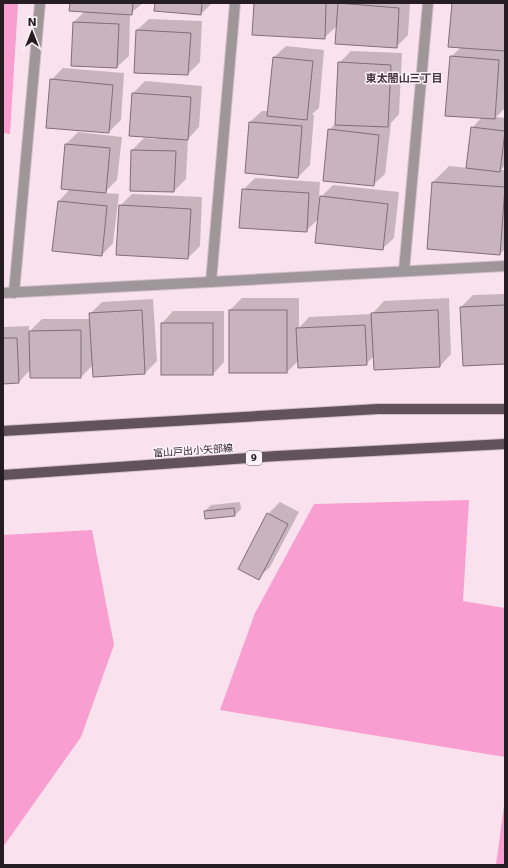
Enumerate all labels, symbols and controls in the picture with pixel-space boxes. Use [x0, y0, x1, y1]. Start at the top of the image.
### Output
north arrow [12, 12, 52, 52]
text: N [27, 16, 37, 29]
district label: 東太閤山三丁目 [366, 72, 443, 85]
street label: 富山戸出小矢部線 [153, 442, 233, 459]
road number: 9 [246, 451, 262, 465]

